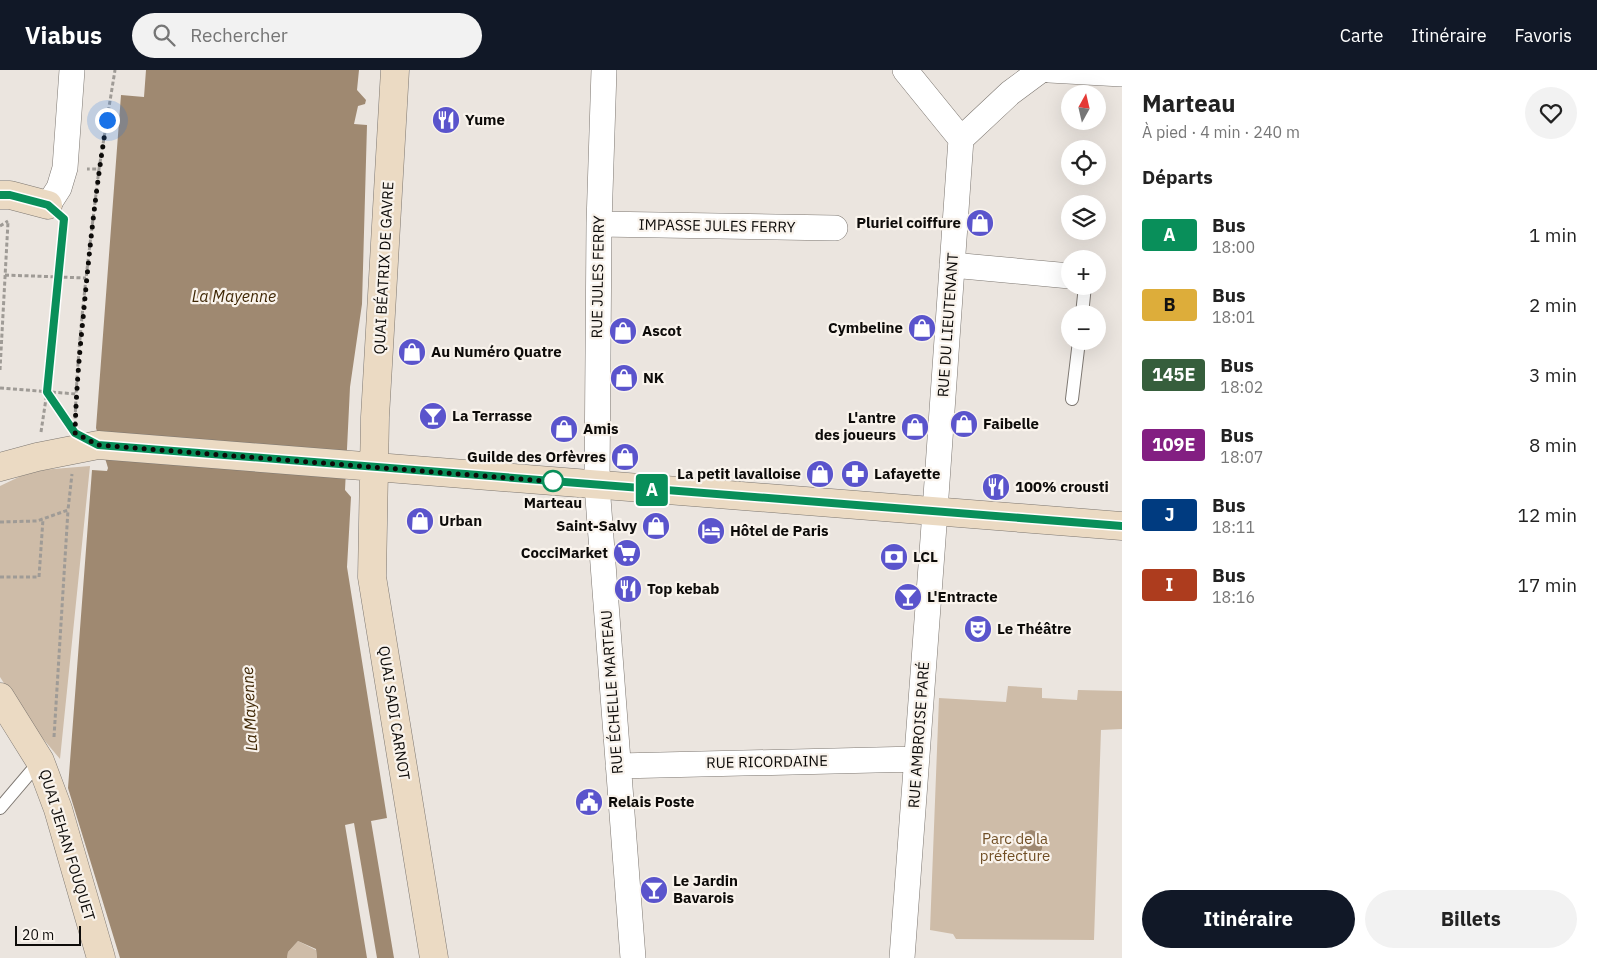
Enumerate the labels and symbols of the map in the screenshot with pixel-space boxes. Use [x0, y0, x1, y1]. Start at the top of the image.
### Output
north arrow [1061, 85, 1106, 130]
restaurant icon: Yume [431, 105, 461, 135]
your location [95, 108, 120, 133]
place label: Yume [465, 110, 505, 129]
street label: QUAI BÉATRIX DE GAVRE [369, 181, 398, 355]
shop icon: Pluriel coiffure [965, 208, 995, 238]
place label: Pluriel coiffure [856, 213, 961, 232]
street label: RUE JULES FERRY [587, 215, 608, 339]
street label: IMPASSE JULES FERRY [638, 215, 796, 236]
street label: RUE DU LIEUTENANT [933, 252, 962, 398]
water label: La Mayenne [192, 286, 276, 306]
shop icon: Cymbeline [907, 313, 937, 343]
shop icon: Ascot [608, 316, 638, 346]
place label: Cymbeline [828, 318, 903, 337]
place label: Ascot [642, 321, 682, 340]
shop icon: Au Numéro Quatre [397, 337, 427, 367]
place label: Au Numéro Quatre [431, 342, 562, 361]
shop icon: NK [609, 363, 639, 393]
place label: NK [643, 368, 665, 387]
bar icon: La Terrasse [418, 401, 448, 431]
place label: La Terrasse [452, 406, 532, 425]
place label: L'antre des joueurs [815, 408, 896, 444]
shop icon: Faibelle [949, 409, 979, 439]
shop icon: L'antre des joueurs [900, 412, 930, 442]
shop icon: Amis [549, 414, 579, 444]
place label: Faibelle [983, 414, 1039, 433]
place label: Amis [583, 419, 619, 438]
shop icon: Guilde des Orfèvres [610, 442, 640, 472]
place label: Guilde des Orfèvres [467, 447, 606, 466]
shop icon: La petit lavalloise [805, 459, 835, 489]
pharmacy icon: Lafayette [840, 459, 870, 489]
place label: La petit lavalloise [677, 464, 801, 483]
place label: Lafayette [874, 464, 940, 483]
marker: Marteau [542, 470, 564, 492]
restaurant icon: 100% crousti [981, 472, 1011, 502]
line badge: A [636, 474, 668, 506]
place label: 100% crousti [1015, 477, 1109, 496]
place label: Marteau [524, 493, 582, 512]
shop icon: Urban [405, 506, 435, 536]
place label: Urban [439, 511, 482, 530]
shop icon: Saint-Salvy [641, 511, 671, 541]
place label: Saint-Salvy [556, 516, 637, 535]
hotel icon: Hôtel de Paris [696, 516, 726, 546]
place label: Hôtel de Paris [730, 521, 829, 540]
supermarket icon: CocciMarket [612, 538, 642, 568]
bank icon: LCL [879, 542, 909, 572]
place label: CocciMarket [521, 543, 608, 562]
place label: LCL [913, 547, 938, 566]
restaurant icon: Top kebab [613, 574, 643, 604]
place label: Top kebab [647, 579, 719, 598]
bar icon: L'Entracte [893, 582, 923, 612]
place label: L'Entracte [927, 587, 998, 606]
street label: RUE ÉCHELLE MARTEAU [596, 609, 627, 775]
theatre icon: Le Théâtre [963, 614, 993, 644]
place label: Le Théâtre [997, 619, 1072, 638]
street label: QUAI SADI CARNOT [374, 644, 415, 782]
street label: RUE AMBROISE PARÉ [904, 661, 933, 809]
water label: La Mayenne [237, 666, 261, 752]
street label: RUE RICORDAINE [706, 751, 828, 772]
street label: QUAI JEHAN FOUQUET [35, 767, 100, 923]
public building icon: Relais Poste [574, 787, 604, 817]
place label: Relais Poste [608, 792, 694, 811]
park label: Parc de la préfecture [980, 829, 1050, 865]
place label: Le Jardin Bavarois [673, 871, 738, 907]
bar icon: Le Jardin Bavarois [639, 875, 669, 905]
scale bar [15, 923, 81, 946]

